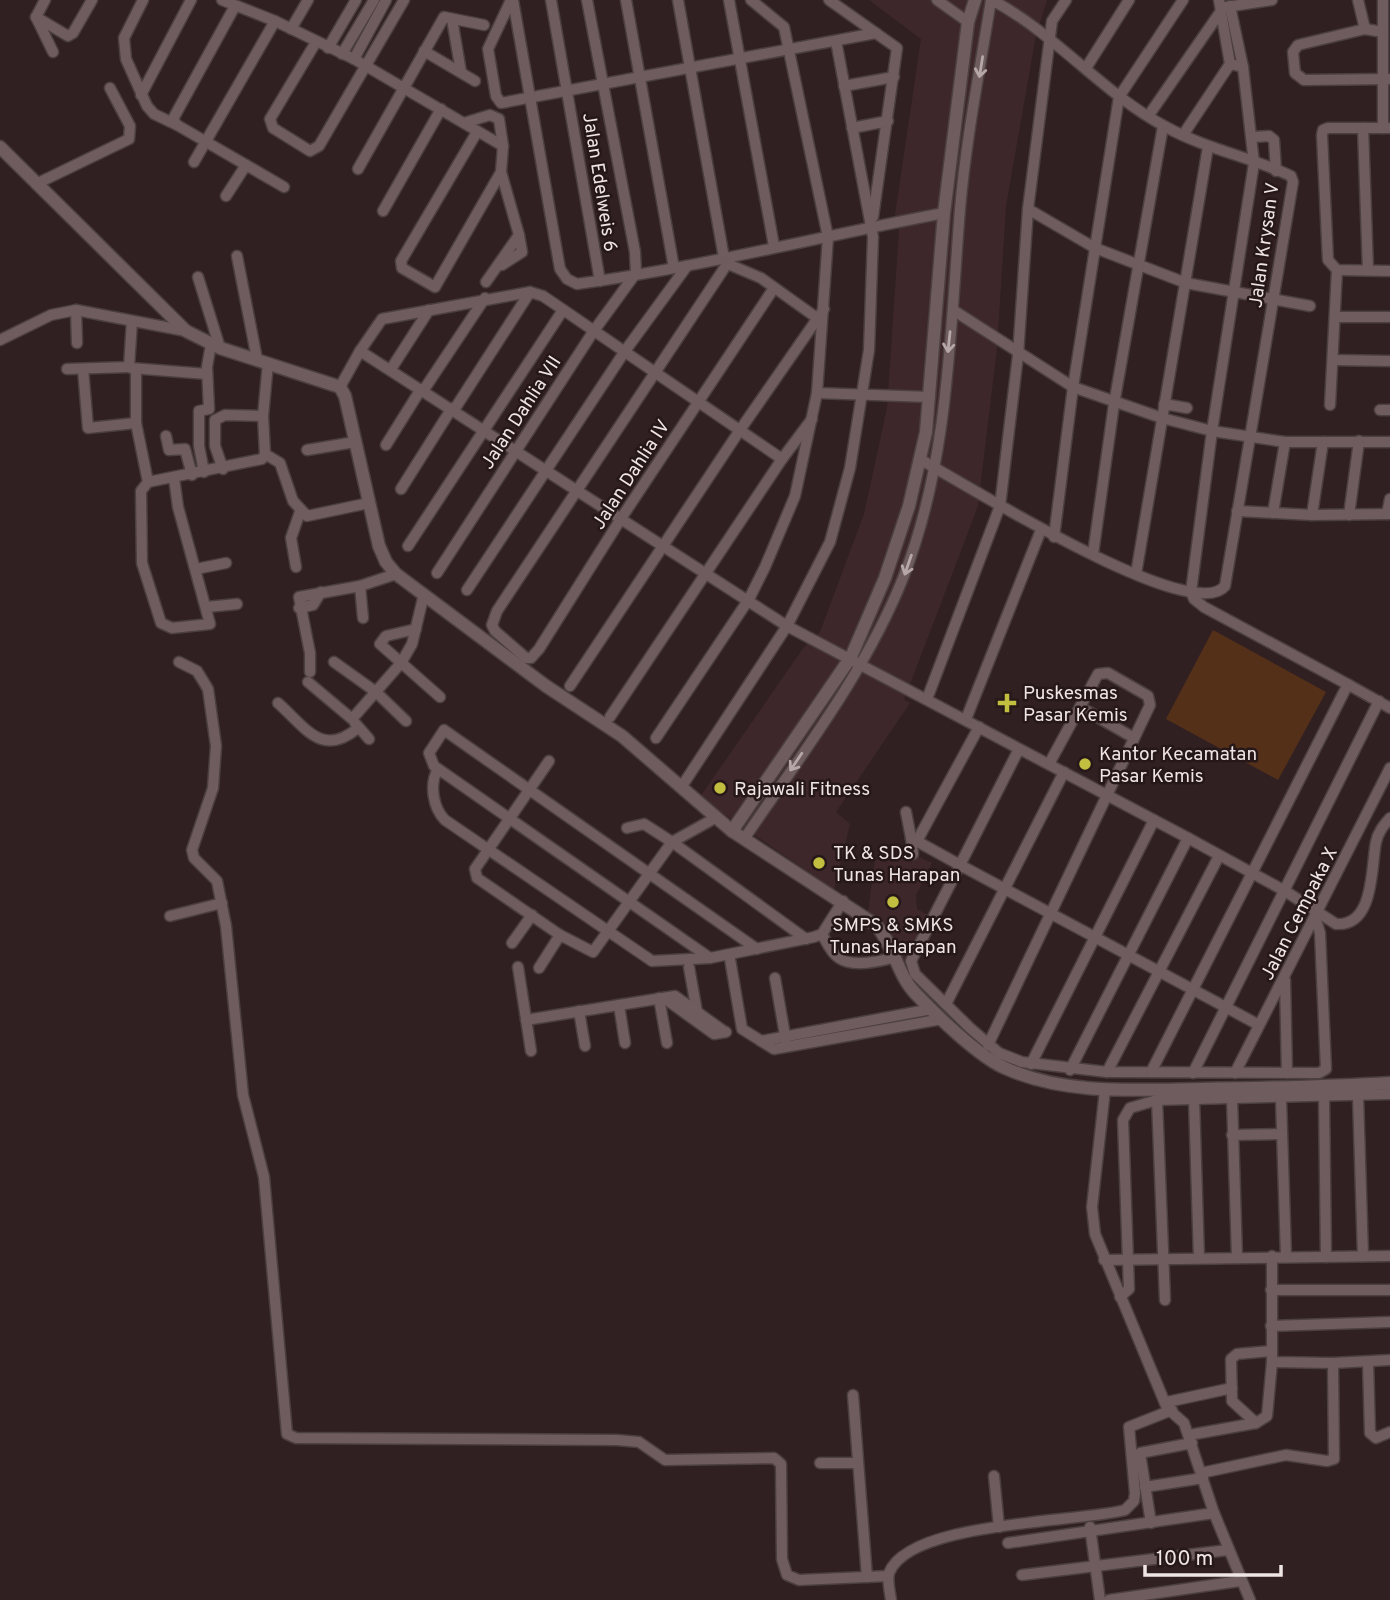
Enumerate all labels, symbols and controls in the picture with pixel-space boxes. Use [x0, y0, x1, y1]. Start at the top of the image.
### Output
one-way arrow [974, 56, 987, 78]
street label: Jalan Edelweis 6 [576, 111, 622, 254]
street label: Jalan Krysan V [1244, 181, 1286, 309]
one-way arrow [943, 330, 956, 353]
street label: Jalan Dahlia VII [476, 352, 567, 474]
street label: Jalan Dahlia IV [587, 416, 676, 534]
one-way arrow [901, 553, 913, 575]
place label: Puskesmas Pasar Kemis [1023, 682, 1128, 728]
marker: Puskesmas Pasar Kemis [997, 693, 1017, 713]
place label: Kantor Kecamatan Pasar Kemis [1099, 743, 1257, 789]
one-way arrow [789, 752, 803, 771]
marker: Kantor Kecamatan Pasar Kemis [1077, 756, 1093, 772]
place label: Rajawali Fitness [734, 778, 870, 802]
marker: Rajawali Fitness [712, 780, 728, 796]
place label: TK & SDS Tunas Harapan [833, 842, 960, 888]
street label: Jalan Cempaka X [1256, 843, 1344, 985]
marker: TK & SDS Tunas Harapan [811, 855, 827, 871]
marker: SMPS & SMKS Tunas Harapan [885, 894, 901, 910]
place label: SMPS & SMKS Tunas Harapan [829, 914, 957, 960]
scale bar [1145, 1534, 1282, 1578]
text: 100 m [1156, 1546, 1213, 1573]

